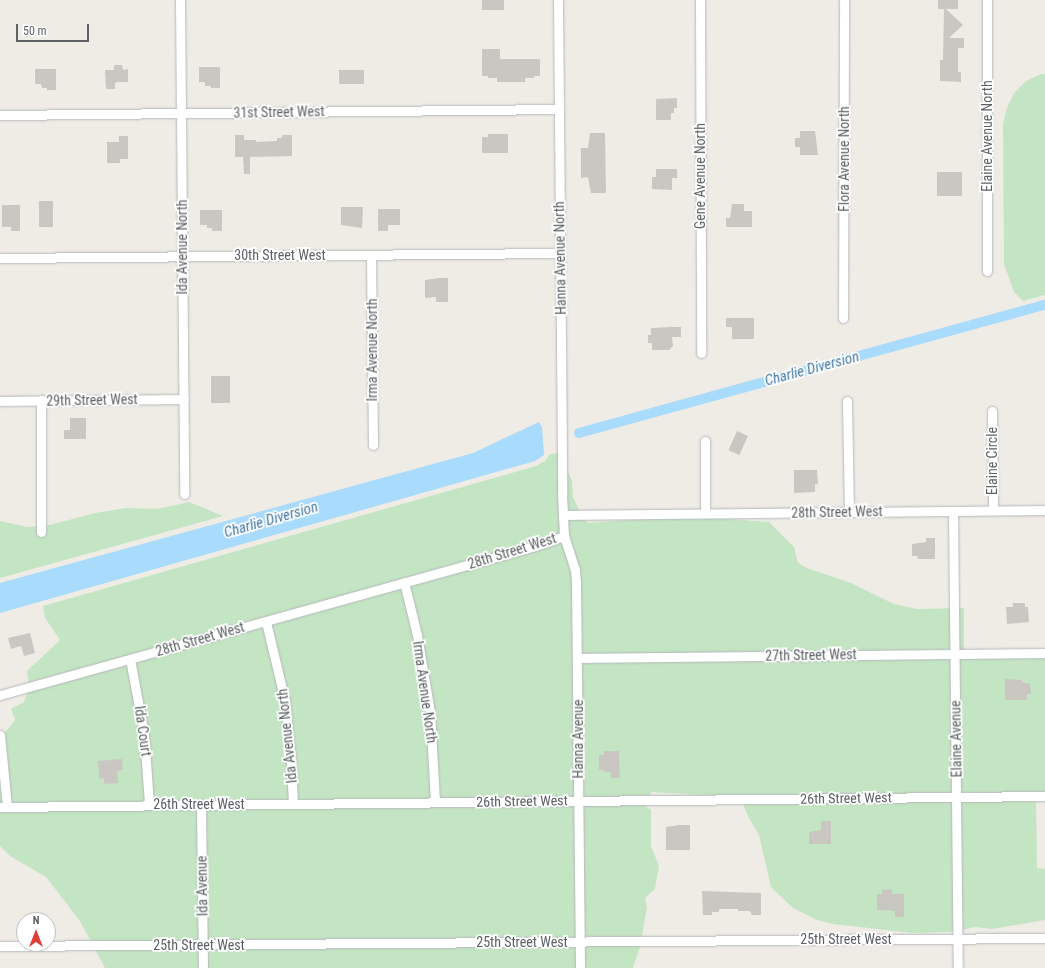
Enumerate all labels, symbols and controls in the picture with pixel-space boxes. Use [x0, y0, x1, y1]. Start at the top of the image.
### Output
scale bar [18, 16, 91, 42]
text: 50 m [23, 24, 47, 38]
street label: Elaine Avenue North [979, 80, 995, 192]
street label: 31st Street West [233, 103, 325, 121]
street label: Flora Avenue North [836, 106, 852, 212]
street label: Gene Avenue North [692, 123, 708, 229]
street label: Ida Avenue North [174, 199, 190, 295]
street label: Hanna Avenue North [551, 201, 569, 315]
street label: 30th Street West [234, 247, 326, 263]
street label: Irma Avenue North [364, 299, 380, 401]
water label: Charlie Diversion [763, 348, 861, 390]
street label: 29th Street West [46, 391, 138, 409]
street label: Elaine Circle [984, 427, 1000, 495]
water label: Charlie Diversion [222, 498, 320, 542]
street label: 28th Street West [791, 503, 883, 521]
street label: 28th Street West [466, 530, 558, 572]
street label: 28th Street West [154, 618, 246, 660]
street label: Irma Avenue North [410, 640, 440, 744]
street label: 27th Street West [765, 646, 857, 664]
street label: Ida Avenue North [274, 688, 300, 784]
street label: Hanna Avenue [570, 699, 586, 779]
street label: Elaine Avenue [947, 700, 965, 778]
street label: Ida Court [131, 705, 155, 757]
street label: 26th Street West [800, 789, 892, 807]
street label: 26th Street West [476, 792, 568, 810]
street label: 26th Street West [153, 796, 245, 812]
street label: Ida Avenue [193, 856, 211, 916]
north arrow [16, 912, 56, 952]
text: N [33, 914, 39, 927]
street label: 25th Street West [800, 931, 892, 947]
street label: 25th Street West [476, 934, 568, 950]
street label: 25th Street West [153, 937, 245, 953]

